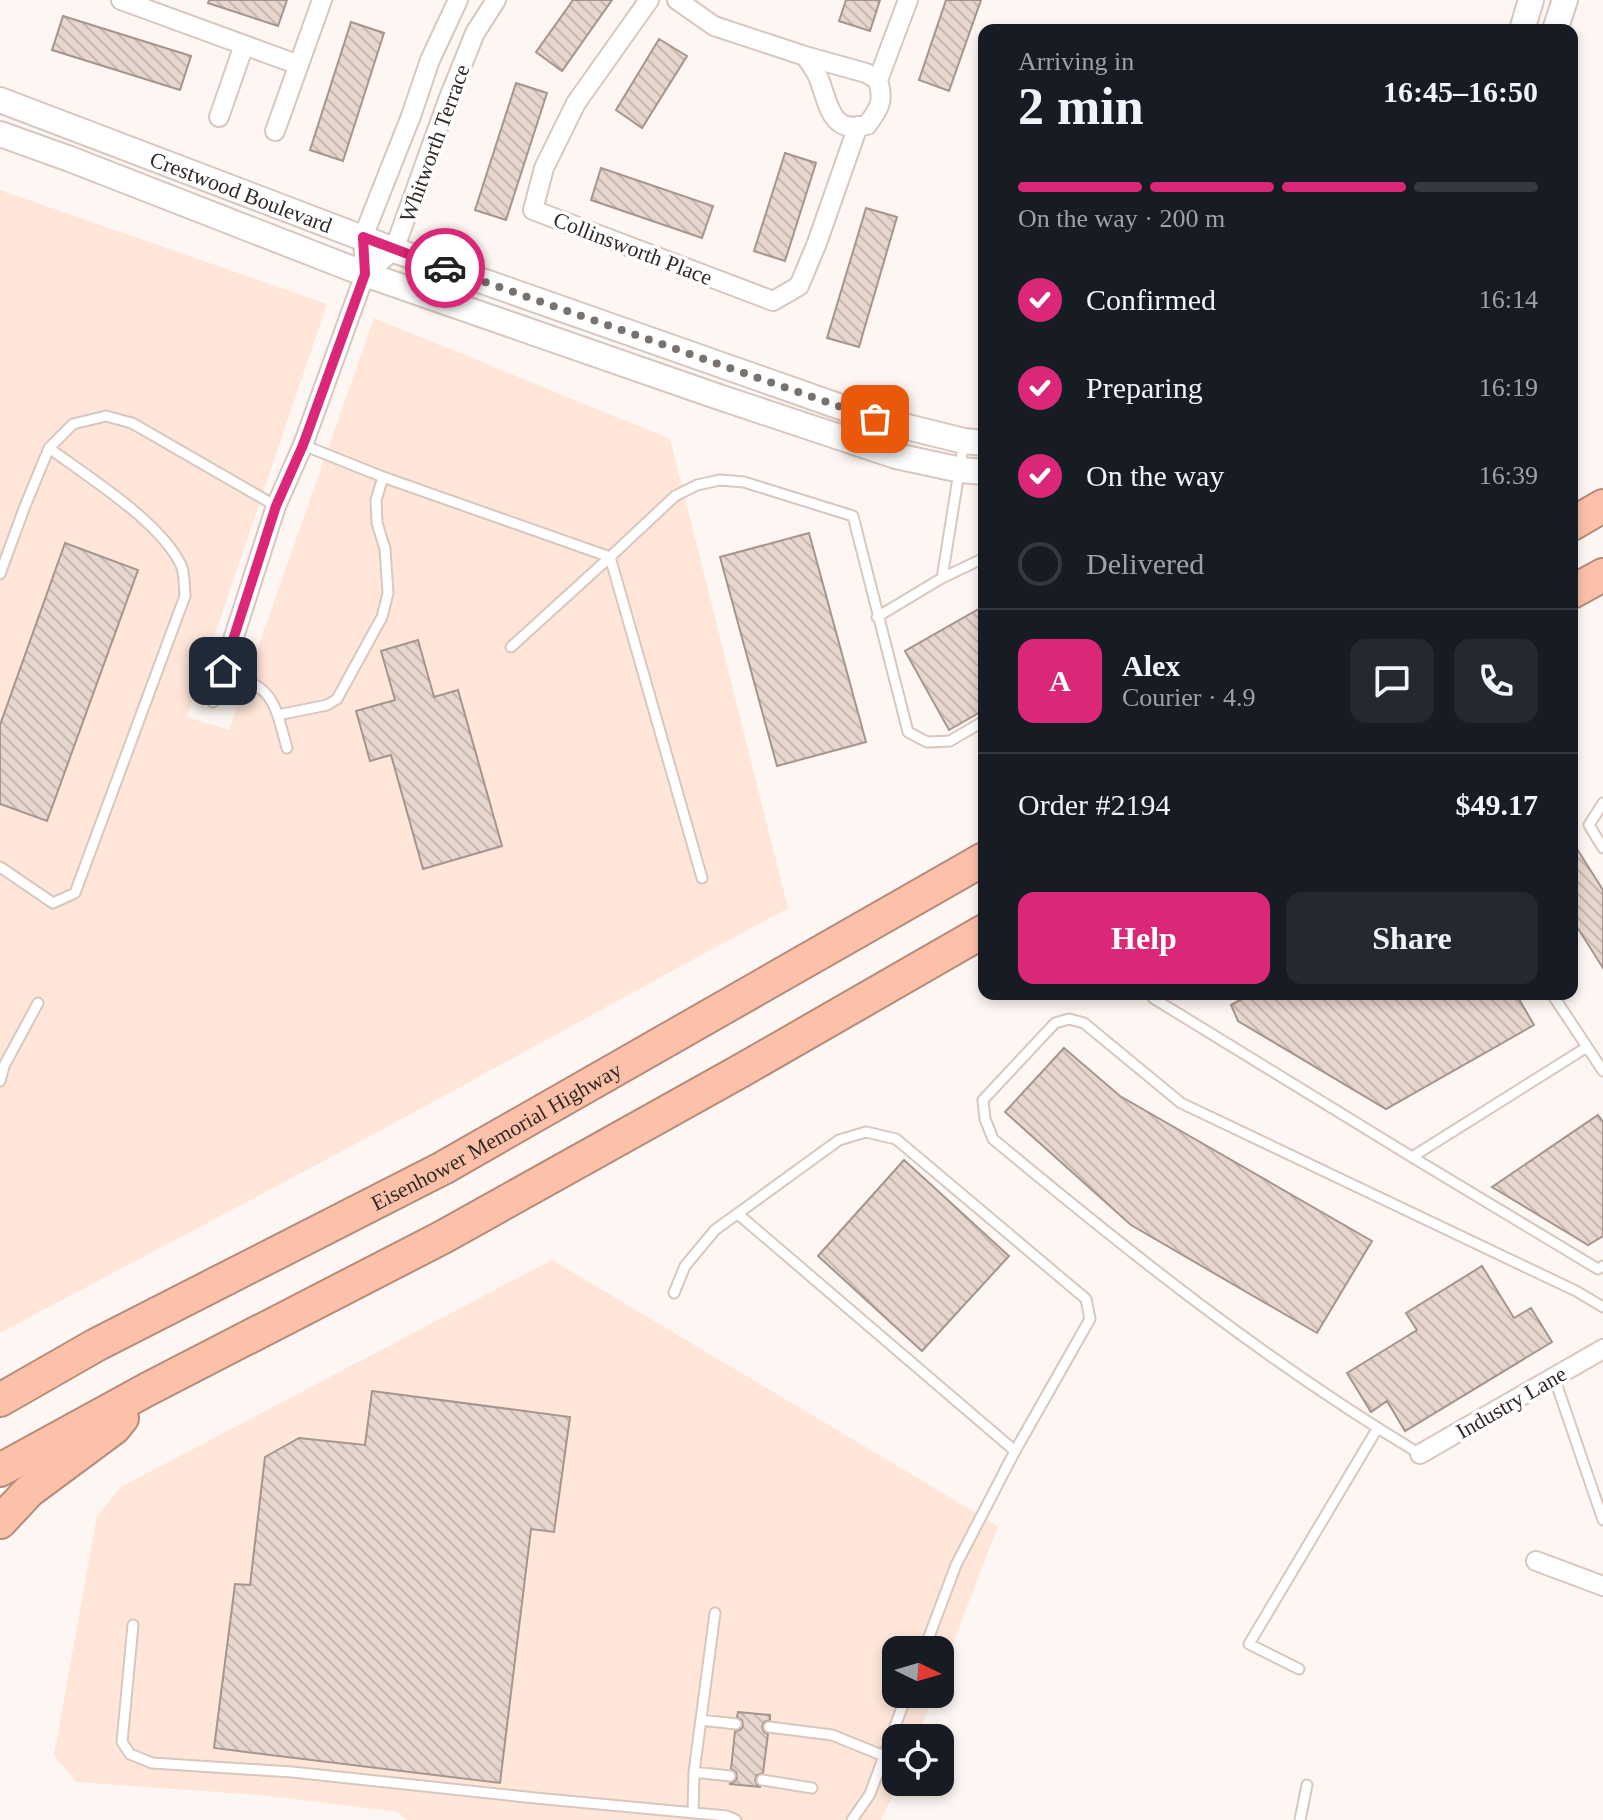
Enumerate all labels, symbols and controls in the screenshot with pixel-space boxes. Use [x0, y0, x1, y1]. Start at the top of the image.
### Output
text: Arriving in [1018, 47, 1134, 76]
street label: Whitworth Terrace [394, 61, 475, 225]
text: 16:45–16:50 [1383, 75, 1538, 108]
text: 2 min [1018, 78, 1144, 135]
street label: Crestwood Boulevard [147, 146, 335, 238]
text: On the way · 200 m [1018, 204, 1225, 233]
street label: Collinsworth Place [550, 207, 716, 290]
courier [405, 228, 485, 308]
icon: car [423, 246, 467, 290]
icon: check [1018, 278, 1062, 322]
text: Confirmed [1086, 283, 1216, 316]
text: 16:14 [1479, 285, 1538, 314]
icon: check [1018, 366, 1062, 410]
text: Preparing [1086, 371, 1203, 404]
text: 16:19 [1479, 373, 1538, 402]
pin [841, 385, 909, 453]
icon: bag [853, 397, 897, 441]
icon: check [1018, 454, 1062, 498]
text: On the way [1086, 459, 1224, 492]
text: 16:39 [1479, 461, 1538, 490]
text: Delivered [1086, 547, 1204, 580]
pin [189, 637, 257, 705]
button: chat [1350, 639, 1434, 723]
button: phone [1454, 639, 1538, 723]
icon: home [201, 649, 245, 693]
text: Alex [1122, 649, 1180, 682]
text: A [1049, 664, 1071, 697]
text: Courier · 4.9 [1122, 683, 1256, 712]
text: Order #2194 [1018, 788, 1170, 821]
text: $49.17 [1456, 788, 1538, 821]
button: Help [1018, 892, 1270, 984]
button: Share [1286, 892, 1538, 984]
street label: Eisenhower Memorial Highway [367, 1057, 626, 1216]
street label: Industry Lane [1452, 1361, 1571, 1444]
north arrow [882, 1636, 954, 1708]
map controls [882, 1636, 954, 1796]
button: locate [882, 1724, 954, 1796]

